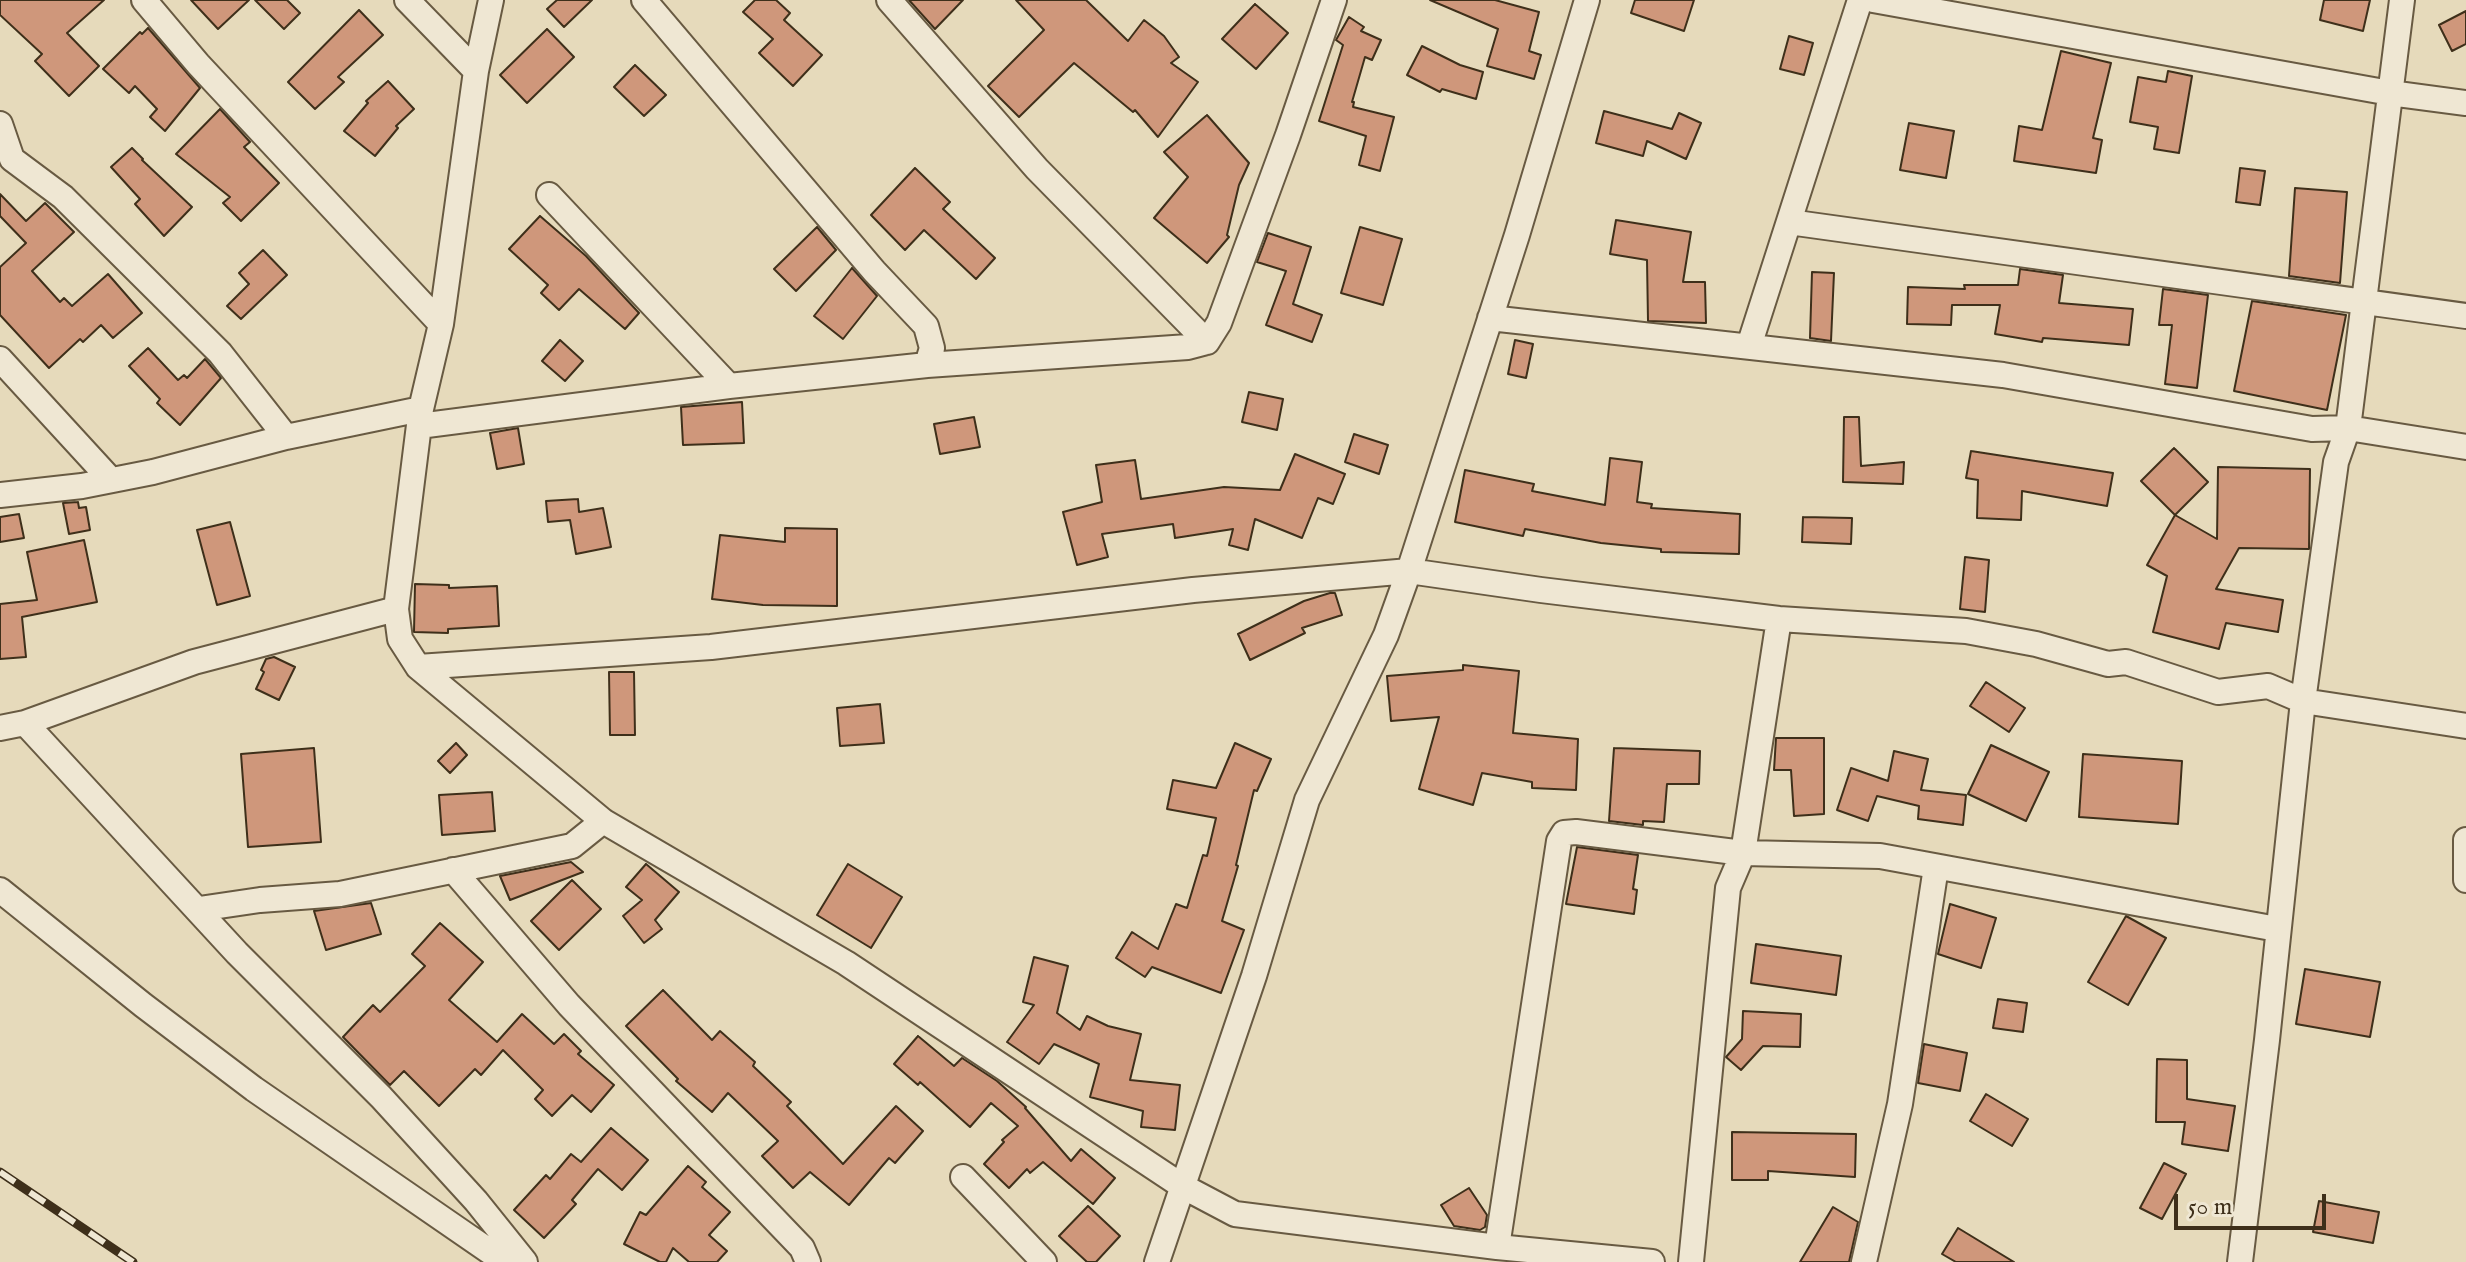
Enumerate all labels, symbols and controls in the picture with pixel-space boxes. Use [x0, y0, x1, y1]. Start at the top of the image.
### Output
scale bar [2178, 1178, 2330, 1228]
text: 50 m [2188, 1192, 2232, 1223]

